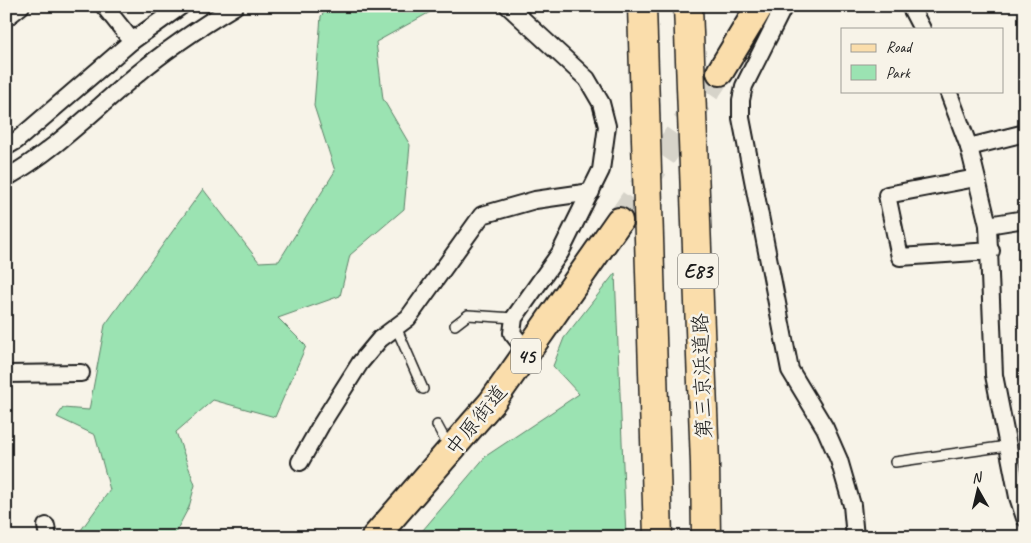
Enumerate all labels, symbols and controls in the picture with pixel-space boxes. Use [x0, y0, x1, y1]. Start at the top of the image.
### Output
legend [841, 28, 1004, 92]
text: Road [886, 38, 913, 57]
text: Park [886, 64, 911, 83]
road number: E83 [678, 254, 718, 288]
street label: 第三京浜道路 [687, 313, 717, 439]
road number: 45 [511, 338, 541, 374]
street label: 中原街道 [439, 379, 513, 461]
north arrow [954, 466, 1004, 516]
text: N [971, 468, 984, 487]

